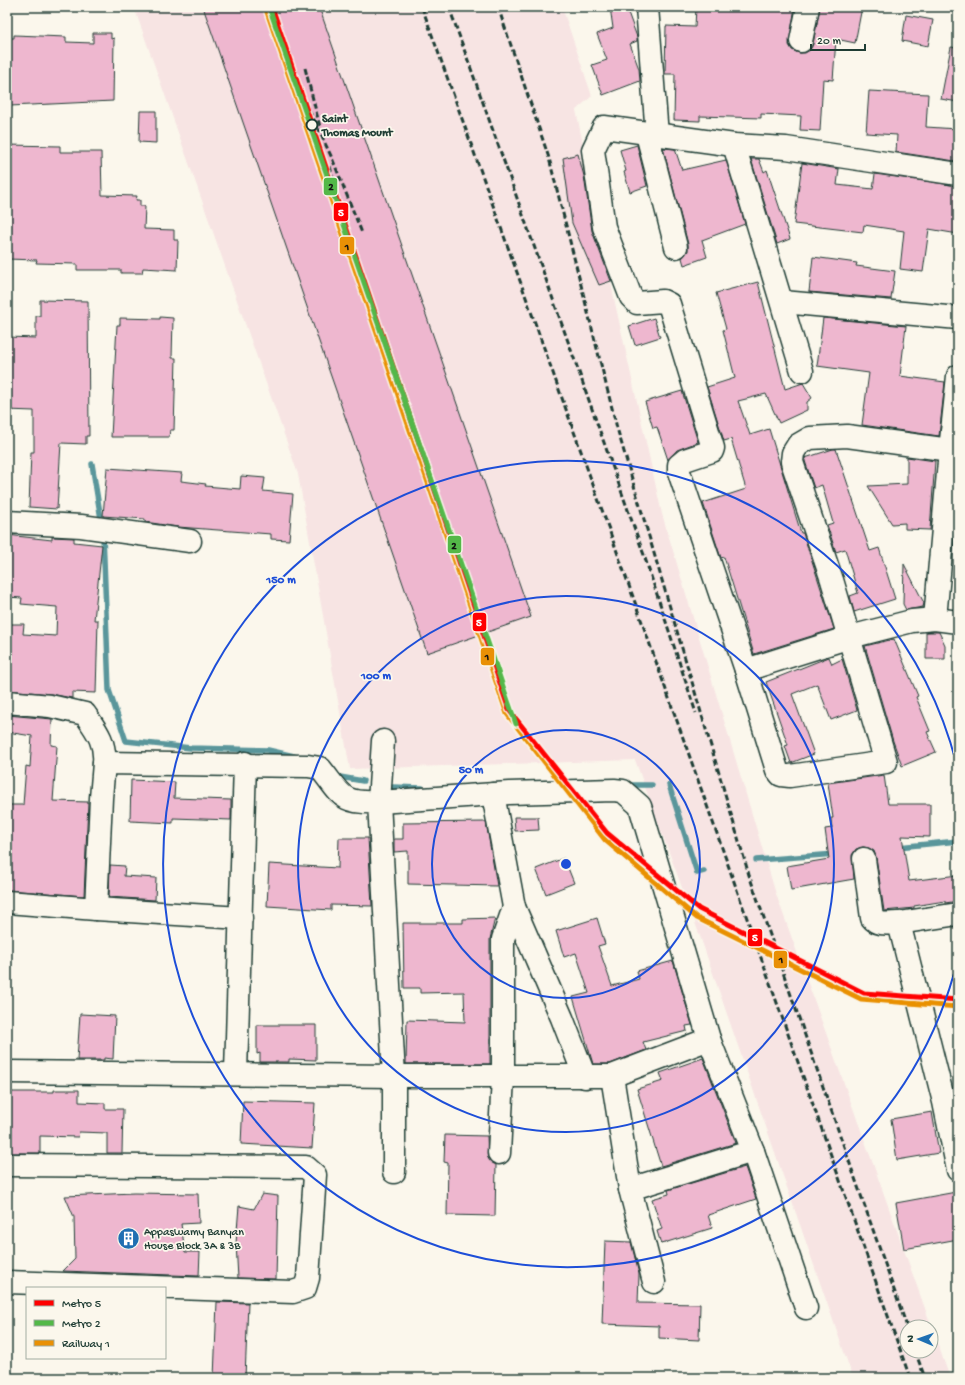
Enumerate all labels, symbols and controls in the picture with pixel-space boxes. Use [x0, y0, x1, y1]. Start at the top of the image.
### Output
scale bar [811, 26, 865, 52]
text: 20 m [817, 35, 842, 49]
place label: Saint Thomas Mount [321, 113, 394, 141]
marker: Saint Thomas Mount [305, 118, 319, 132]
line badge: 2 [323, 177, 338, 196]
text: 2 [328, 182, 334, 194]
line badge: 5 [333, 202, 349, 222]
text: 5 [338, 208, 344, 220]
line badge: 1 [339, 236, 355, 255]
text: 1 [344, 242, 349, 254]
line badge: 2 [447, 535, 462, 554]
text: 2 [451, 541, 457, 553]
text: 150 m [265, 574, 296, 588]
line badge: 5 [472, 612, 487, 632]
text: 5 [476, 618, 482, 630]
line badge: 1 [480, 647, 495, 666]
text: 1 [484, 652, 489, 664]
text: 100 m [360, 670, 391, 684]
text: 50 m [459, 764, 484, 778]
centre of rings [559, 857, 573, 871]
line badge: 5 [747, 928, 763, 947]
text: 5 [752, 933, 758, 945]
line badge: 1 [773, 950, 788, 969]
text: 1 [778, 955, 783, 967]
building icon: Appaswamy Banyan House Block 3A & 3B [116, 1225, 142, 1251]
place label: Appaswamy Banyan House Block 3A & 3B [144, 1226, 244, 1254]
legend [26, 1287, 166, 1359]
text: Metro 5 [62, 1298, 101, 1312]
text: Metro 2 [62, 1318, 101, 1332]
north arrow [899, 1319, 939, 1359]
text: N [905, 1335, 917, 1343]
text: Railway 1 [62, 1338, 110, 1352]

